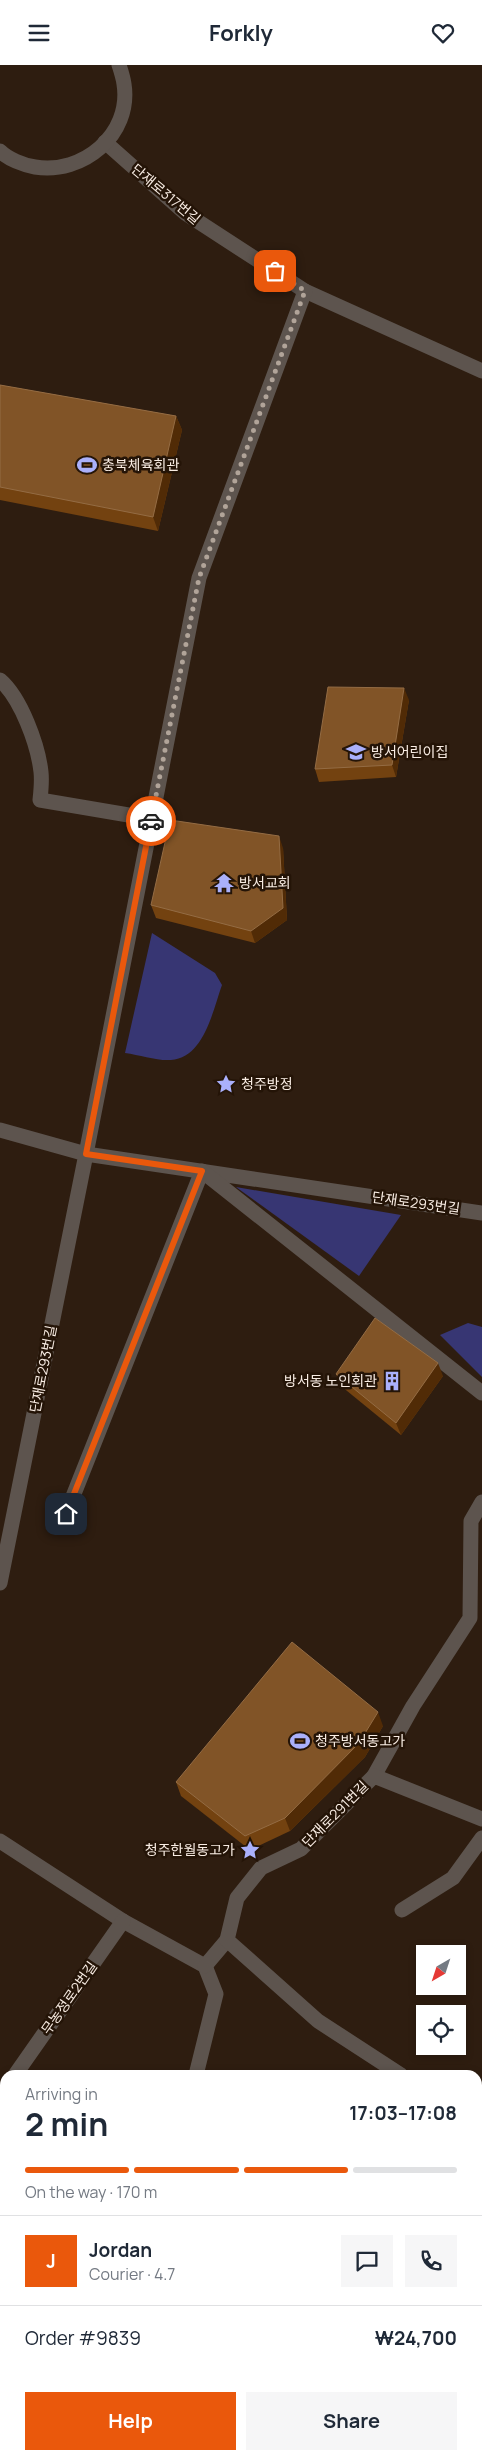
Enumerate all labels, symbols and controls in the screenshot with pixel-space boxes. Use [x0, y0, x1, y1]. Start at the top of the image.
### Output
text: Forkly [209, 18, 273, 48]
icon: menu [25, 19, 53, 47]
icon: heart [429, 19, 457, 47]
street label: 단재로317번길 [128, 159, 205, 228]
pin [254, 250, 296, 292]
icon: bag [261, 257, 289, 285]
sports icon: 충북체육회관 [76, 454, 98, 476]
place label: 충북체육회관 [102, 455, 179, 474]
school or university icon: 방서어린이집 [345, 741, 367, 763]
place label: 방서어린이집 [371, 742, 448, 761]
courier [126, 796, 176, 846]
icon: car [137, 807, 165, 835]
temple icon: 방서교회 [213, 872, 235, 894]
place label: 방서교회 [239, 873, 291, 892]
place icon: 청주방정 [215, 1073, 237, 1095]
place label: 청주방정 [241, 1074, 293, 1093]
street label: 단재로293번길 [371, 1187, 461, 1218]
street label: 단재로293번길 [25, 1324, 60, 1414]
building icon: 방서동 노인회관 [381, 1370, 403, 1392]
place label: 방서동 노인회관 [284, 1371, 377, 1390]
pin [45, 1493, 87, 1535]
icon: home [52, 1500, 80, 1528]
sports icon: 청주방서동고가 [289, 1730, 311, 1752]
place label: 청주방서동고가 [315, 1731, 405, 1750]
street label: 단재로291번길 [297, 1776, 372, 1851]
place icon: 청주한월동고가 [239, 1839, 261, 1861]
place label: 청주한월동고가 [145, 1840, 235, 1859]
north arrow [416, 1945, 466, 1995]
map controls [416, 1945, 466, 2055]
street label: 무농정로2번길 [36, 1957, 101, 2038]
button: locate [416, 2005, 466, 2055]
text: Arriving in [25, 2083, 98, 2105]
text: 17:03–17:08 [349, 2100, 457, 2126]
text: 2 min [25, 2102, 108, 2146]
text: On the way · 170 m [25, 2181, 157, 2203]
button: chat [341, 2235, 393, 2287]
button: phone [405, 2235, 457, 2287]
text: Jordan [89, 2237, 152, 2263]
text: J [46, 2248, 56, 2274]
text: Courier · 4.7 [89, 2263, 175, 2285]
text: Order #9839 [25, 2325, 141, 2351]
text: ₩24,700 [375, 2325, 457, 2351]
button: Help [25, 2392, 236, 2450]
button: Share [246, 2392, 457, 2450]

